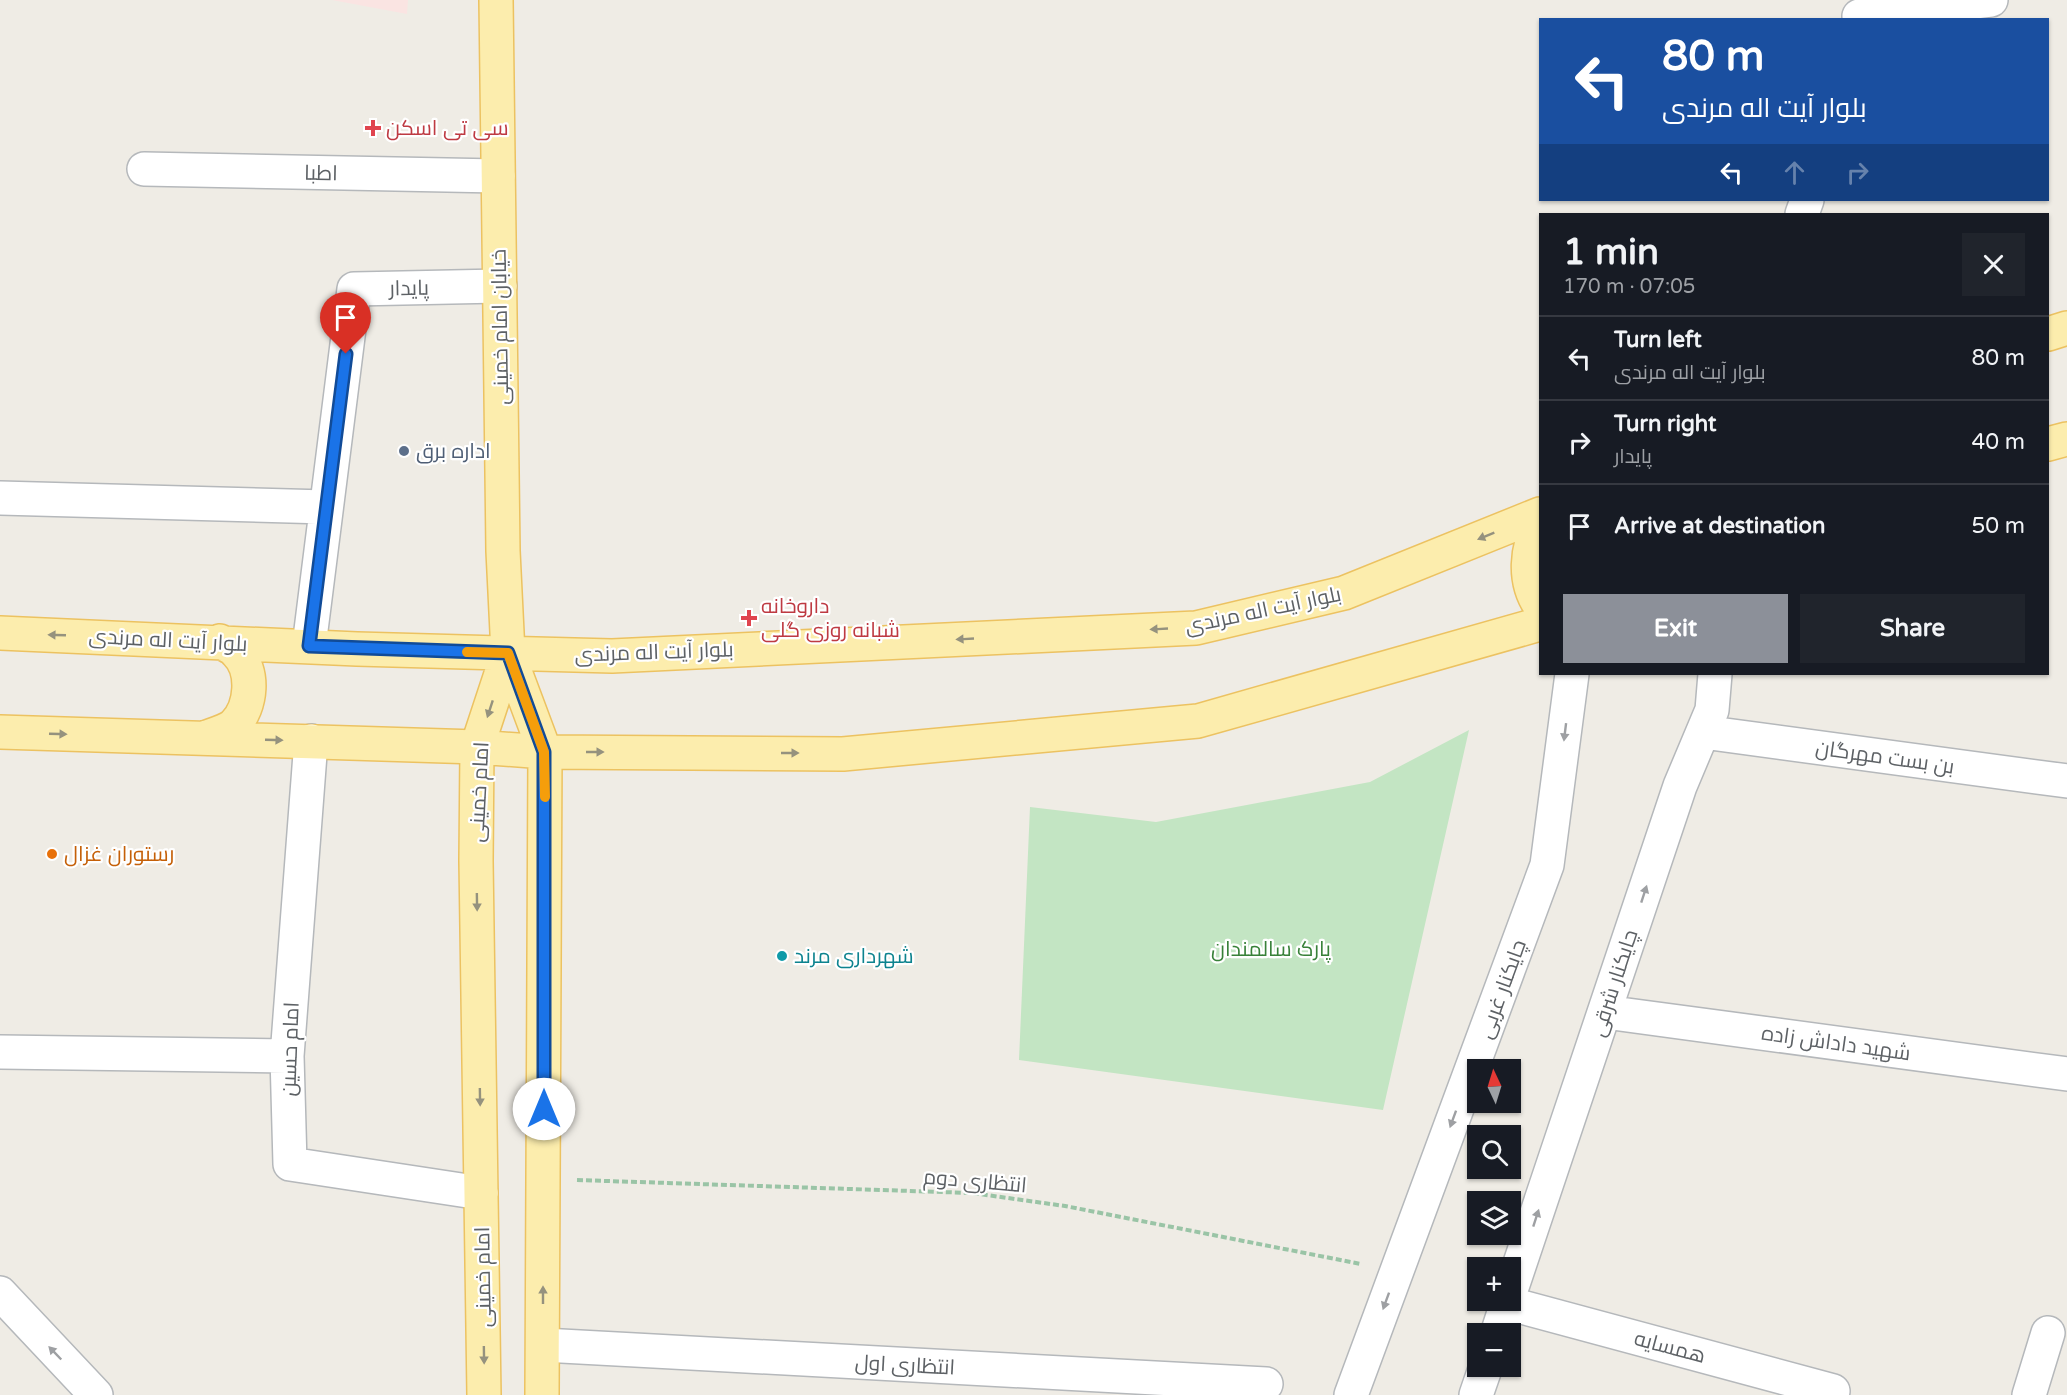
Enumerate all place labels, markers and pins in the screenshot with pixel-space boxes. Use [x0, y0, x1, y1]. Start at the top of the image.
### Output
place label: سی تی اسکن [386, 116, 509, 141]
marker: سی تی اسکن [364, 119, 382, 137]
pin [320, 292, 371, 354]
place label: اداره برق [416, 439, 491, 464]
marker: اداره برق [397, 444, 411, 458]
place label: داروخانه شبانه روزی گلی [761, 594, 900, 643]
marker: داروخانه شبانه روزی گلی [742, 611, 756, 625]
place label: رستوران غزال [64, 842, 174, 867]
marker: رستوران غزال [45, 847, 59, 861]
place label: شهرداری مرند [794, 944, 914, 969]
marker: شهرداری مرند [775, 949, 789, 963]

